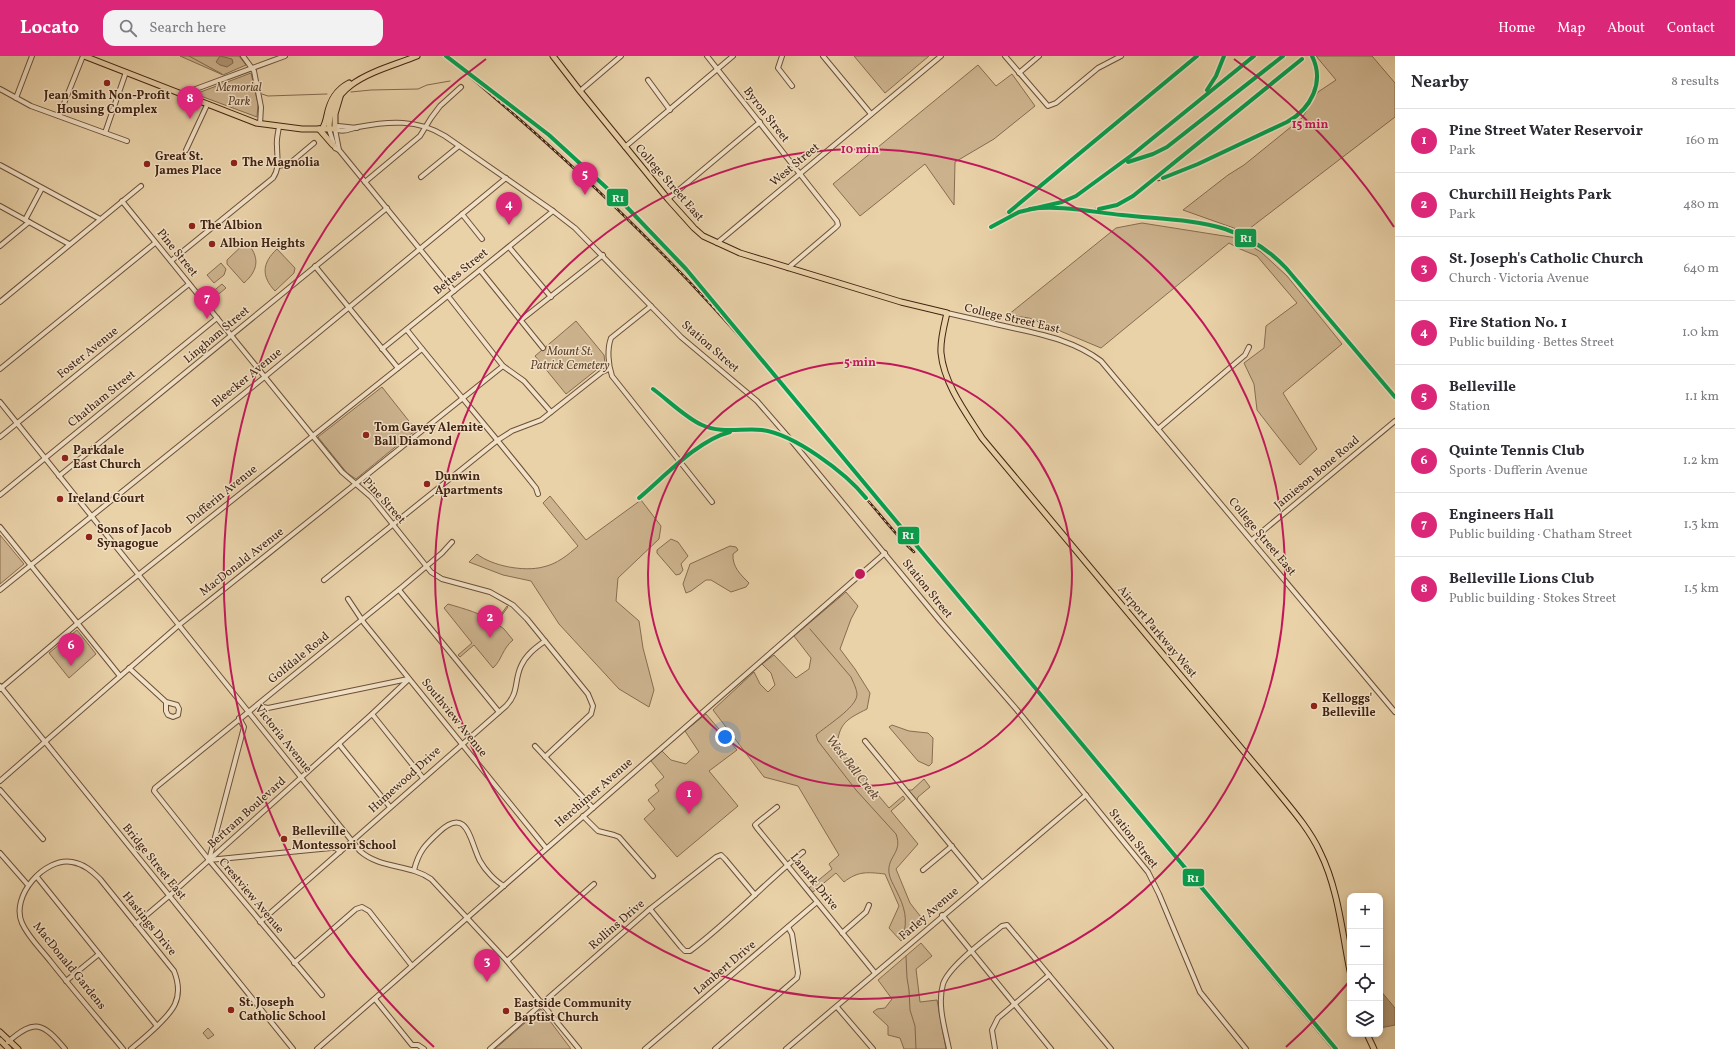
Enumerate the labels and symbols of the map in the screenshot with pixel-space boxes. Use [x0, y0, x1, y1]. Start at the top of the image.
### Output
marker: Jean Smith Non-Profit Housing Complex [102, 78, 112, 88]
park label: Memorial Park [215, 80, 262, 110]
street label: Byron Street [739, 84, 793, 146]
pin: 8 [177, 86, 203, 119]
place label: Jean Smith Non-Profit Housing Complex [43, 88, 170, 118]
text: 15 min [1292, 117, 1328, 133]
street label: West Street [767, 140, 823, 190]
street label: College Street East [631, 141, 707, 225]
text: 10 min [841, 142, 879, 158]
place label: Great St. James Place [154, 149, 221, 179]
place label: The Magnolia [242, 155, 320, 171]
marker: The Magnolia [229, 158, 239, 168]
marker: Great St. James Place [142, 159, 152, 169]
pin: 5 [572, 162, 598, 195]
line badge: R1 [606, 188, 629, 207]
pin: 4 [496, 192, 522, 225]
text: R1 [612, 192, 624, 207]
place label: The Albion [200, 218, 262, 234]
marker: The Albion [187, 221, 197, 231]
street label: Pine Street [153, 226, 201, 280]
line badge: R1 [1234, 228, 1257, 248]
text: R1 [1240, 232, 1252, 247]
place label: Albion Heights [220, 236, 305, 252]
marker: Albion Heights [207, 239, 217, 249]
street label: Bettes Street [430, 245, 492, 299]
pin: 7 [194, 286, 220, 319]
street label: College Street East [963, 300, 1061, 338]
street label: Lingham Street [181, 303, 253, 367]
street label: Station Street [678, 317, 742, 377]
street label: Foster Avenue [54, 323, 122, 383]
street label: Bleecker Avenue [208, 344, 286, 411]
park label: Mount St. Patrick Cemetery [530, 344, 610, 374]
text: 5 min [844, 355, 876, 371]
street label: Chatham Street [65, 367, 139, 431]
place label: Tom Gavey Alemite Ball Diamond [374, 420, 483, 450]
marker: Tom Gavey Alemite Ball Diamond [361, 430, 371, 440]
street label: Jamieson Bone Road [1271, 432, 1363, 514]
place label: Parkdale East Church [73, 443, 141, 473]
marker: Parkdale East Church [60, 453, 70, 463]
street label: Dufferin Avenue [183, 461, 261, 528]
place label: Dunwin Apartments [435, 469, 503, 499]
street label: Pine Street [359, 474, 409, 528]
marker: Dunwin Apartments [422, 479, 432, 489]
place label: Ireland Court [68, 491, 145, 507]
marker: Ireland Court [55, 494, 65, 504]
street label: College Street East [1225, 494, 1299, 580]
place label: Sons of Jacob Synagogue [97, 522, 172, 552]
street label: MacDonald Avenue [197, 524, 288, 600]
line badge: R1 [897, 526, 920, 545]
text: R1 [902, 529, 914, 544]
marker: Sons of Jacob Synagogue [84, 532, 94, 542]
street label: Station Street [898, 556, 956, 622]
centre of rings [853, 567, 867, 581]
street label: Airport Parkway West [1114, 583, 1200, 681]
pin: 2 [477, 605, 503, 638]
street label: Golfdale Road [265, 628, 333, 688]
pin: 6 [58, 633, 84, 666]
street label: Southview Avenue [417, 675, 491, 761]
place label: Kelloggs' Belleville [1322, 691, 1376, 721]
marker: Kelloggs' Belleville [1309, 701, 1319, 711]
street label: Victoria Avenue [251, 702, 316, 777]
your location [715, 727, 735, 747]
water label: West Bell Creek [821, 732, 883, 804]
street label: Humewood Drive [365, 743, 445, 817]
street label: Herchimer Avenue [552, 754, 637, 831]
street label: Bertram Boulevard [204, 773, 290, 853]
pin: 1 [676, 781, 702, 814]
street label: Station Street [1105, 806, 1161, 872]
street label: Bridge Street East [118, 821, 190, 903]
place label: Belleville Montessori School [292, 824, 396, 854]
marker: Belleville Montessori School [279, 834, 289, 844]
street label: Lanark Drive [786, 850, 842, 914]
street label: Crestview Avenue [215, 855, 288, 937]
line badge: R1 [1182, 868, 1205, 887]
text: R1 [1187, 872, 1199, 887]
street label: Farley Avenue [896, 883, 962, 944]
street label: Hastings Drive [118, 889, 180, 960]
street label: Rollins Drive [586, 896, 649, 954]
street label: MacDonald Gardens [29, 919, 109, 1013]
street label: Lambert Drive [691, 937, 760, 999]
pin: 3 [474, 949, 500, 982]
place label: St. Joseph Catholic School [239, 995, 326, 1025]
place label: Eastside Community Baptist Church [514, 996, 632, 1026]
marker: St. Joseph Catholic School [226, 1005, 236, 1015]
marker: Eastside Community Baptist Church [501, 1006, 511, 1016]

